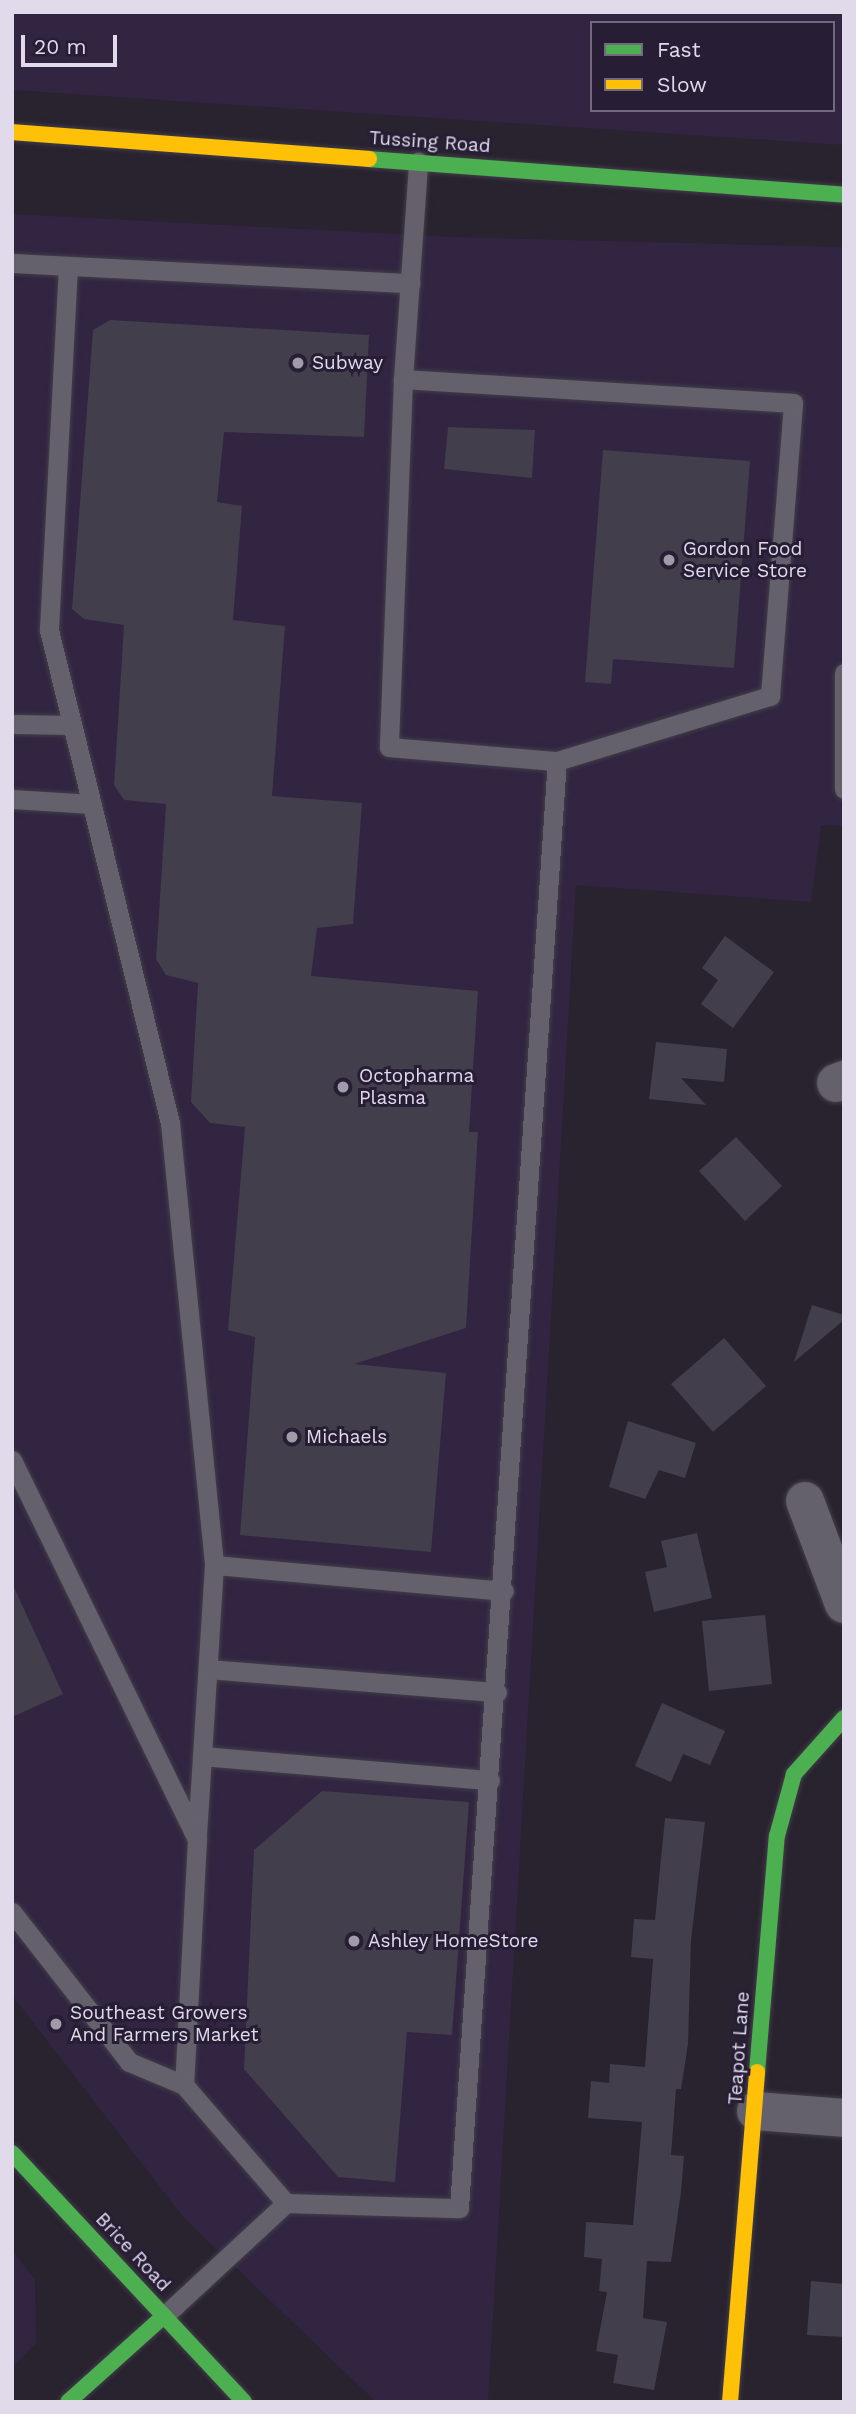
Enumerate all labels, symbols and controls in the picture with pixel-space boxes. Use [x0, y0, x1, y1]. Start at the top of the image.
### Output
scale bar [24, 21, 121, 65]
legend [590, 21, 835, 112]
text: 20 m [34, 34, 86, 59]
text: Fast [657, 37, 701, 62]
text: Slow [657, 72, 707, 97]
street label: Tussing Road [368, 126, 492, 158]
place label: Subway [312, 352, 383, 374]
marker: Subway [290, 355, 306, 371]
place label: Gordon Food Service Store [683, 538, 807, 582]
marker: Gordon Food Service Store [661, 552, 677, 568]
place label: Octopharma Plasma [359, 1065, 474, 1109]
marker: Octopharma Plasma [333, 1077, 353, 1097]
place label: Michaels [306, 1426, 387, 1448]
marker: Michaels [284, 1429, 300, 1445]
place label: Ashley HomeStore [368, 1930, 539, 1952]
marker: Ashley HomeStore [346, 1933, 362, 1949]
street label: Teapot Lane [724, 1991, 754, 2105]
place label: Southeast Growers And Farmers Market [70, 2002, 258, 2046]
marker: Southeast Growers And Farmers Market [48, 2016, 64, 2032]
street label: Brice Road [91, 2208, 175, 2296]

